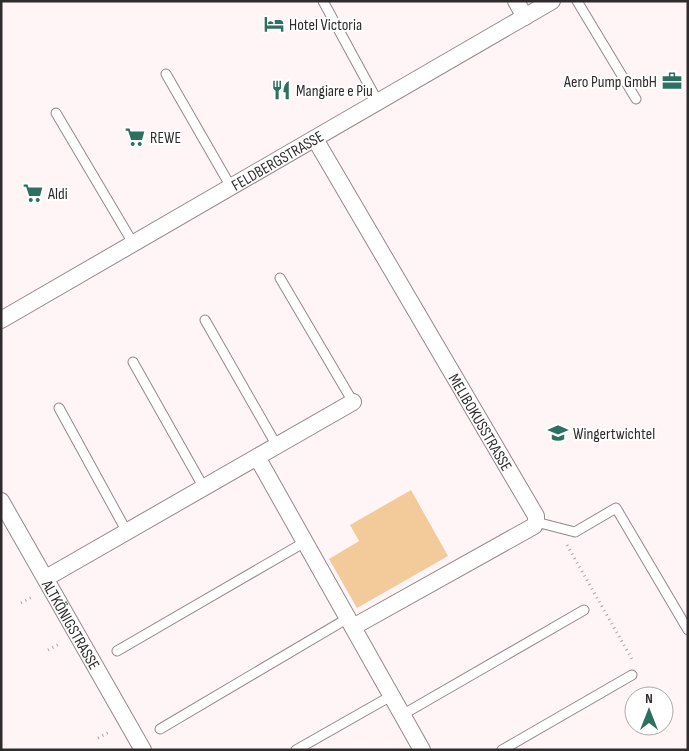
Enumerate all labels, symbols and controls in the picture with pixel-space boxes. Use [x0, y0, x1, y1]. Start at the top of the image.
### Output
hotel icon: Hotel Victoria [263, 13, 285, 35]
place label: Hotel Victoria [289, 16, 362, 35]
office icon: Aero Pump GmbH [661, 70, 683, 92]
place label: Aero Pump GmbH [563, 73, 657, 92]
restaurant icon: Mangiare e Piu [270, 79, 292, 101]
place label: Mangiare e Piu [296, 82, 373, 101]
supermarket icon: REWE [124, 126, 146, 148]
street label: FELDBERGSTRASSE [228, 127, 327, 196]
place label: REWE [150, 129, 181, 148]
supermarket icon: Aldi [22, 182, 44, 204]
place label: Aldi [47, 185, 68, 204]
street label: MELIBOKUSSTRASSE [444, 371, 515, 475]
school or university icon: Wingertwichtel [547, 422, 569, 444]
place label: Wingertwichtel [573, 425, 655, 444]
street label: ALTKÖNIGSTRASSE [37, 576, 103, 673]
north arrow [624, 686, 674, 736]
text: N [645, 690, 653, 707]

